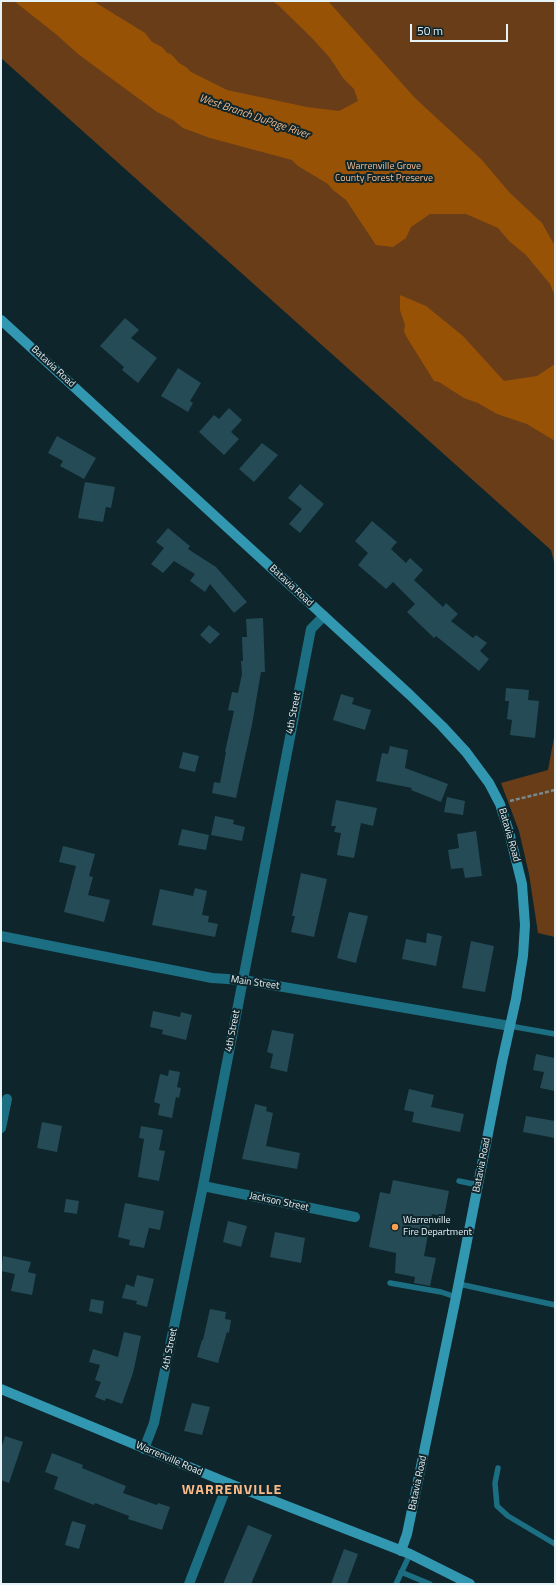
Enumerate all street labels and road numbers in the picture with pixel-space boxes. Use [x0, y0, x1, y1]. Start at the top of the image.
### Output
street label: Batavia Road [29, 344, 77, 390]
street label: Batavia Road [267, 563, 315, 609]
street label: 4th Street [284, 691, 304, 735]
street label: Batavia Road [496, 807, 522, 863]
street label: Main Street [230, 974, 280, 992]
street label: 4th Street [223, 1009, 243, 1053]
street label: Batavia Road [471, 1137, 493, 1193]
street label: Jackson Street [248, 1190, 310, 1214]
street label: 4th Street [160, 1327, 180, 1371]
street label: Warrenville Road [134, 1440, 204, 1478]
street label: Batavia Road [406, 1455, 430, 1511]

